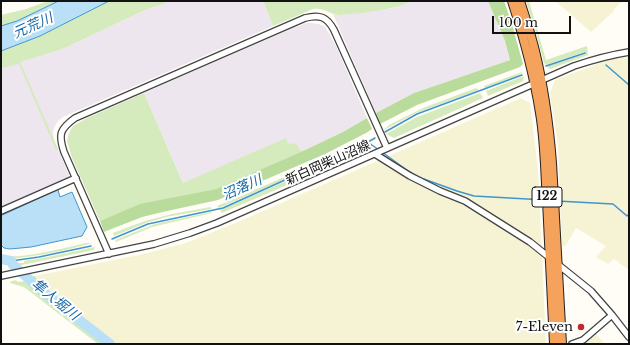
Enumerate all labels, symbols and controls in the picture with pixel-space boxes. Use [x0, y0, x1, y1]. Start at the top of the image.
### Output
scale bar [494, 8, 573, 34]
water label: 元荒川 [10, 10, 56, 42]
text: 100 m [499, 15, 538, 30]
street label: 新白岡柴山沼線 [283, 137, 373, 189]
water label: 沼落川 [219, 172, 265, 204]
road number: 122 [532, 187, 562, 207]
water label: 隼人堀川 [28, 276, 82, 324]
place label: 7-Eleven [516, 319, 573, 335]
marker: 7-Eleven [576, 322, 586, 332]

